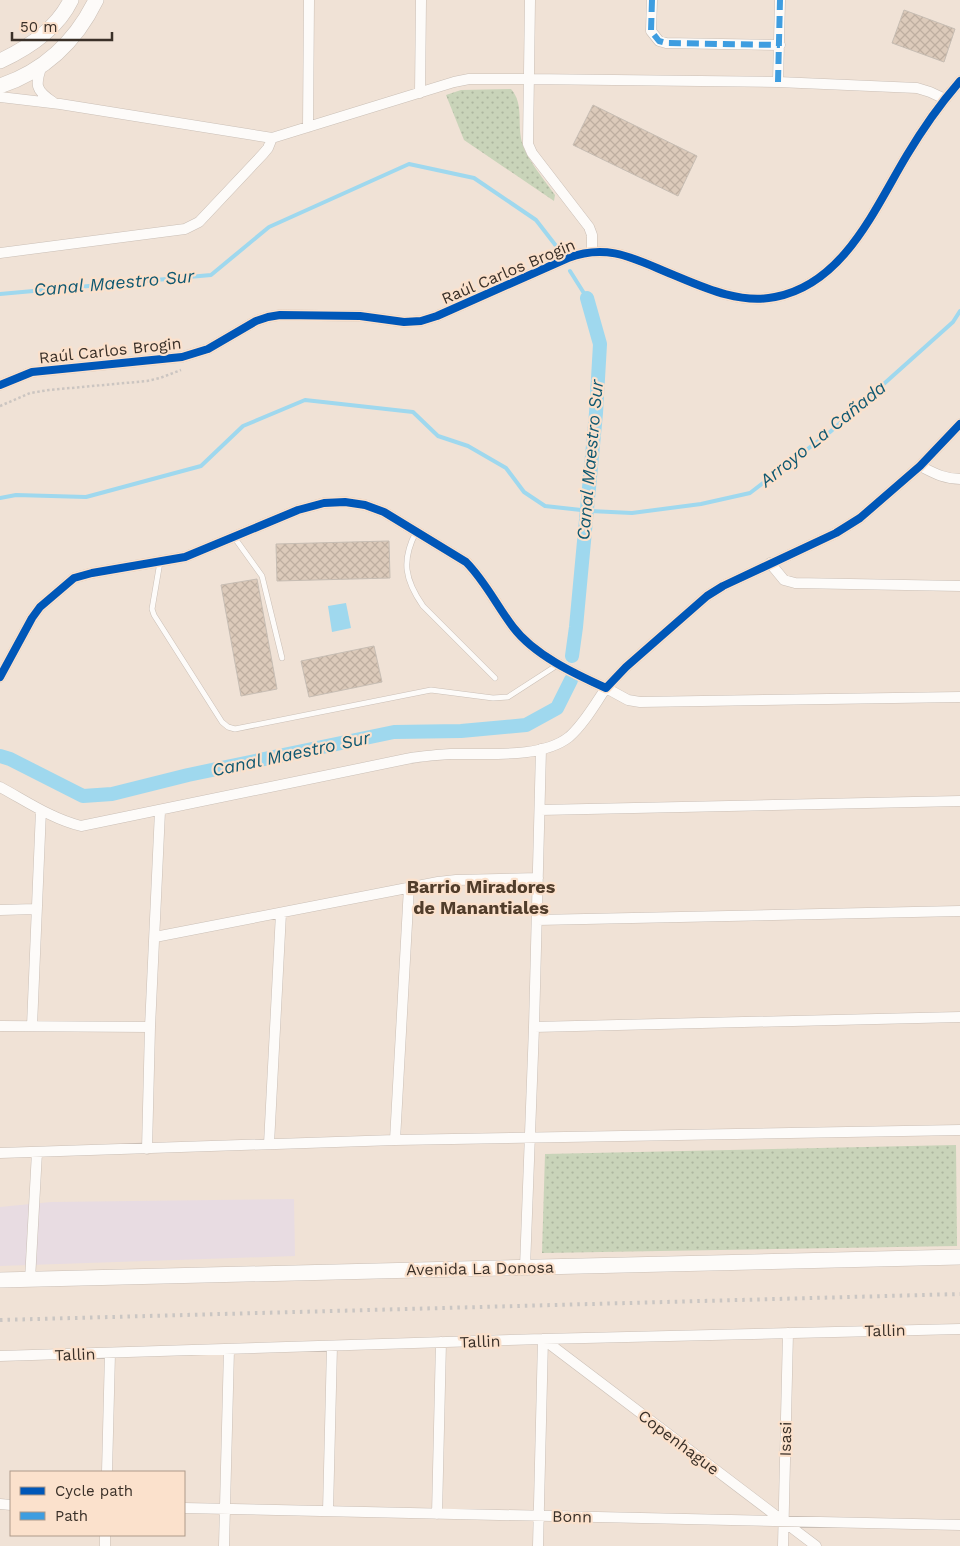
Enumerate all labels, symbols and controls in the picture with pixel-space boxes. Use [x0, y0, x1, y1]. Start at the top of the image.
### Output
scale bar [12, 10, 112, 42]
text: 50 m [20, 18, 57, 36]
street label: Raúl Carlos Brogin [439, 235, 578, 308]
water label: Canal Maestro Sur [33, 265, 196, 300]
street label: Raúl Carlos Brogin [38, 334, 182, 367]
water label: Arroyo La Cañada [755, 376, 890, 492]
water label: Canal Maestro Sur [572, 378, 607, 541]
water label: Canal Maestro Sur [210, 726, 373, 781]
district label: Barrio Miradores de Manantiales [407, 876, 556, 918]
street label: Avenida La Donosa [406, 1258, 554, 1279]
street label: Tallin [864, 1321, 906, 1340]
street label: Tallin [459, 1331, 501, 1352]
street label: Tallin [54, 1344, 96, 1365]
street label: Copenhague [635, 1406, 723, 1479]
street label: Isasi [776, 1421, 795, 1457]
legend [10, 1471, 185, 1536]
text: Cycle path [55, 1482, 133, 1500]
text: Path [55, 1507, 88, 1525]
street label: Bonn [552, 1507, 592, 1526]

